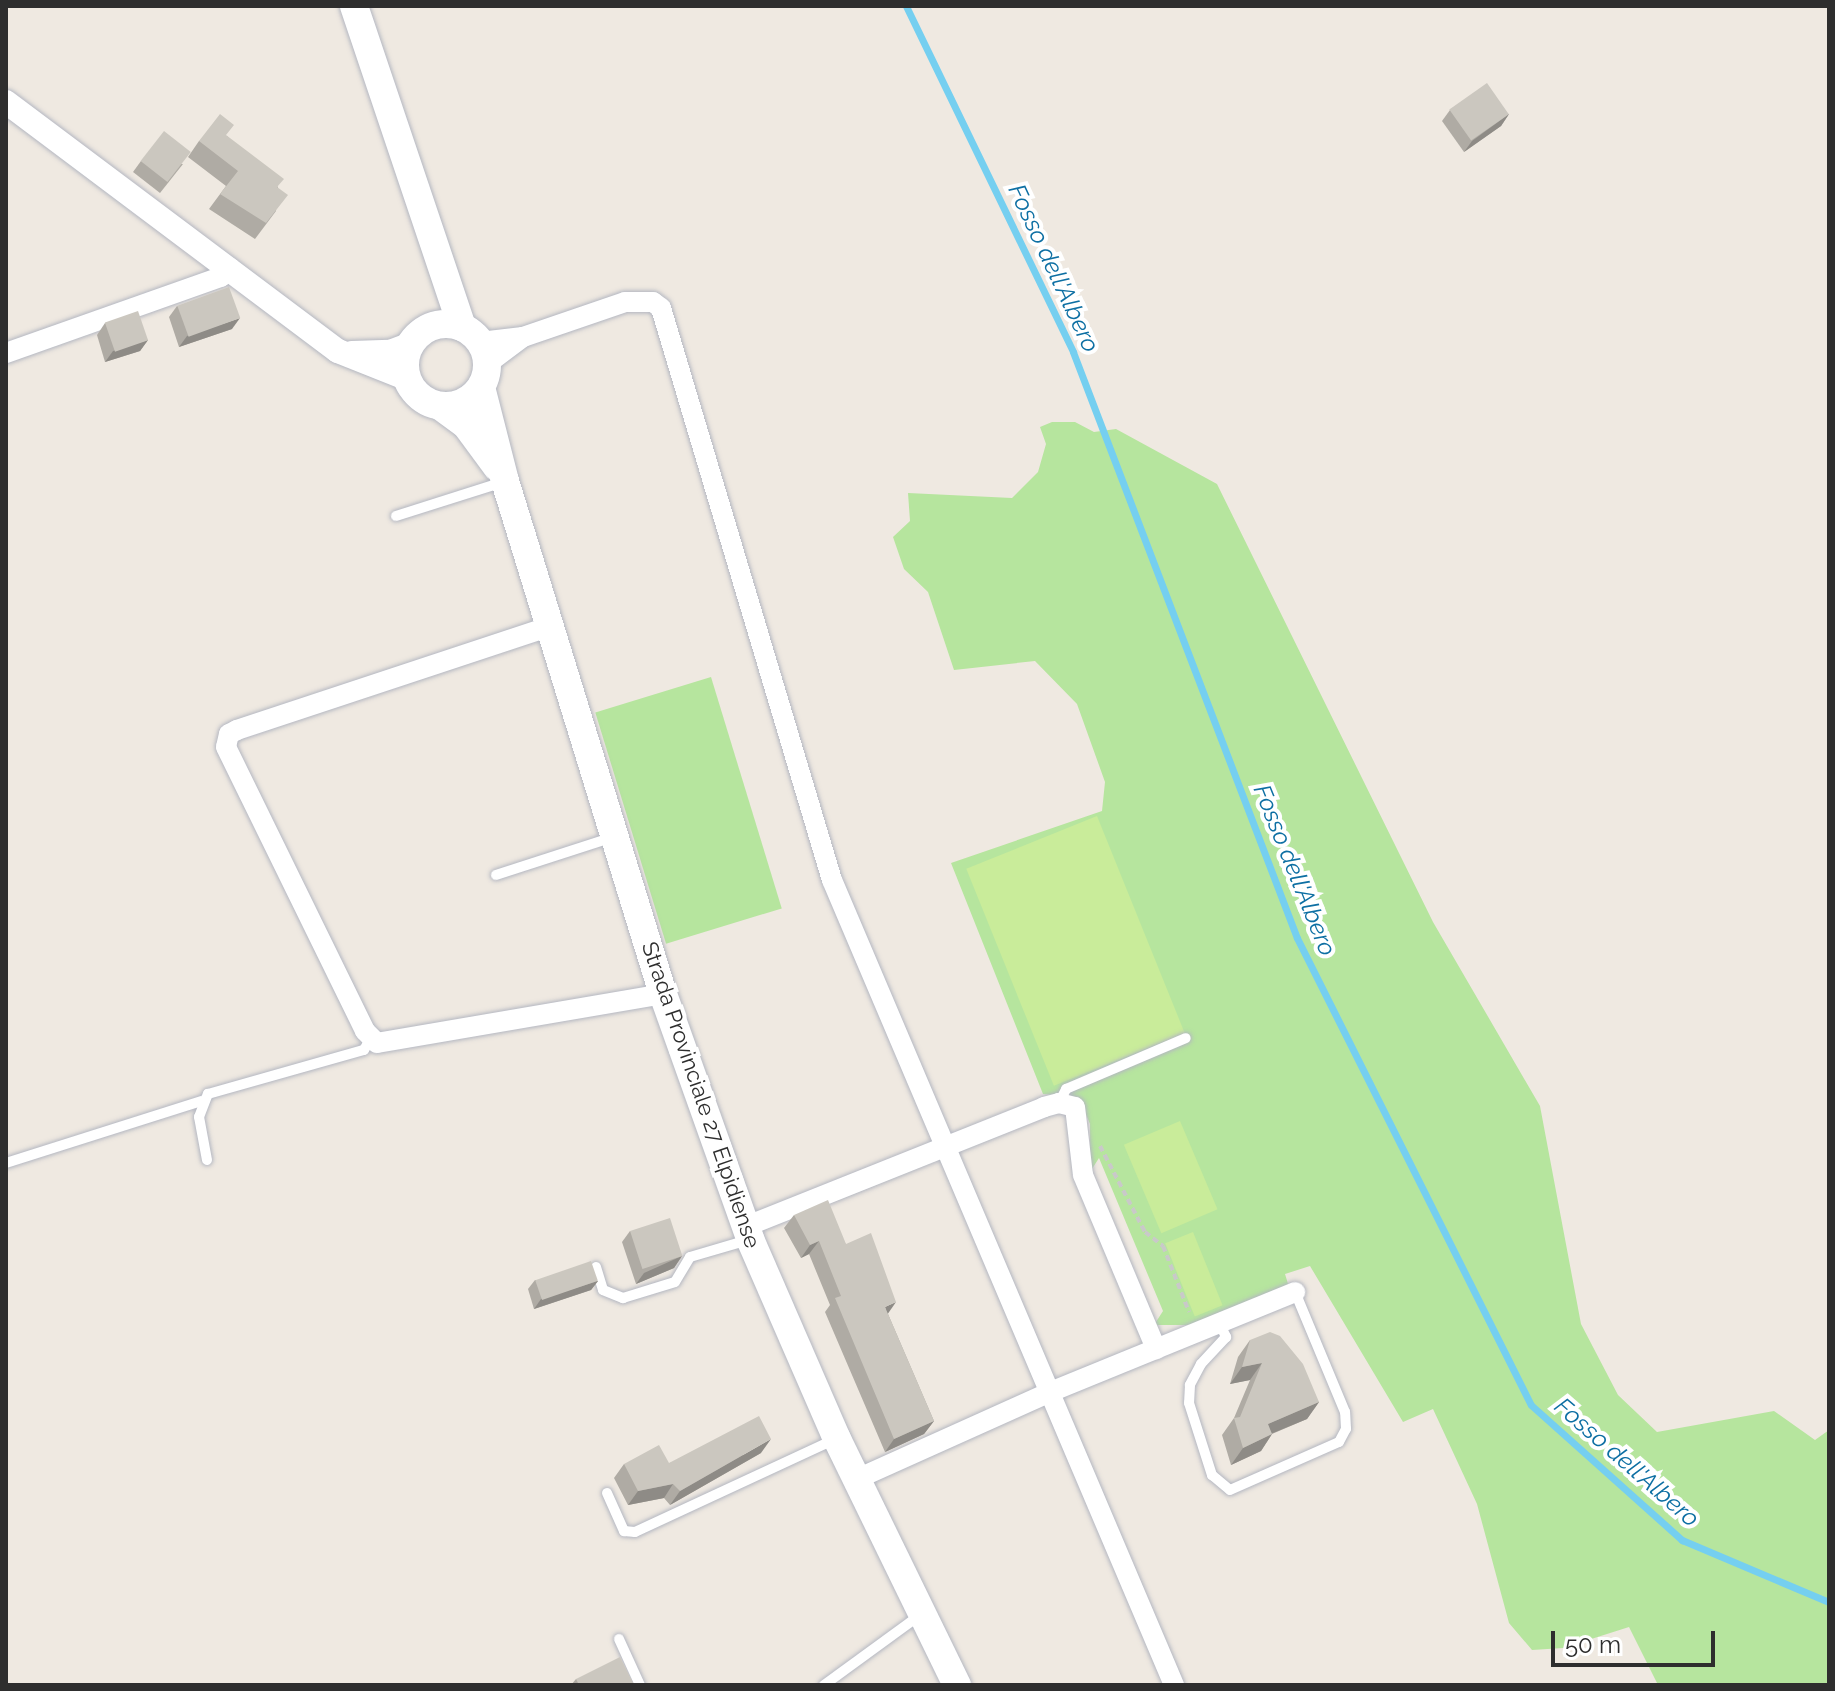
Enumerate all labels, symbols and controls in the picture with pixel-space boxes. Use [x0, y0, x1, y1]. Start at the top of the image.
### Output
water label: Fosso dell'Albero [1002, 179, 1106, 357]
water label: Fosso dell'Albero [1248, 780, 1342, 960]
street label: Strada Provinciale 27 Elpidiense [636, 938, 766, 1252]
water label: Fosso dell'Albero [1549, 1391, 1705, 1533]
scale bar [1555, 1615, 1719, 1665]
text: 50 m [1565, 1630, 1621, 1659]

